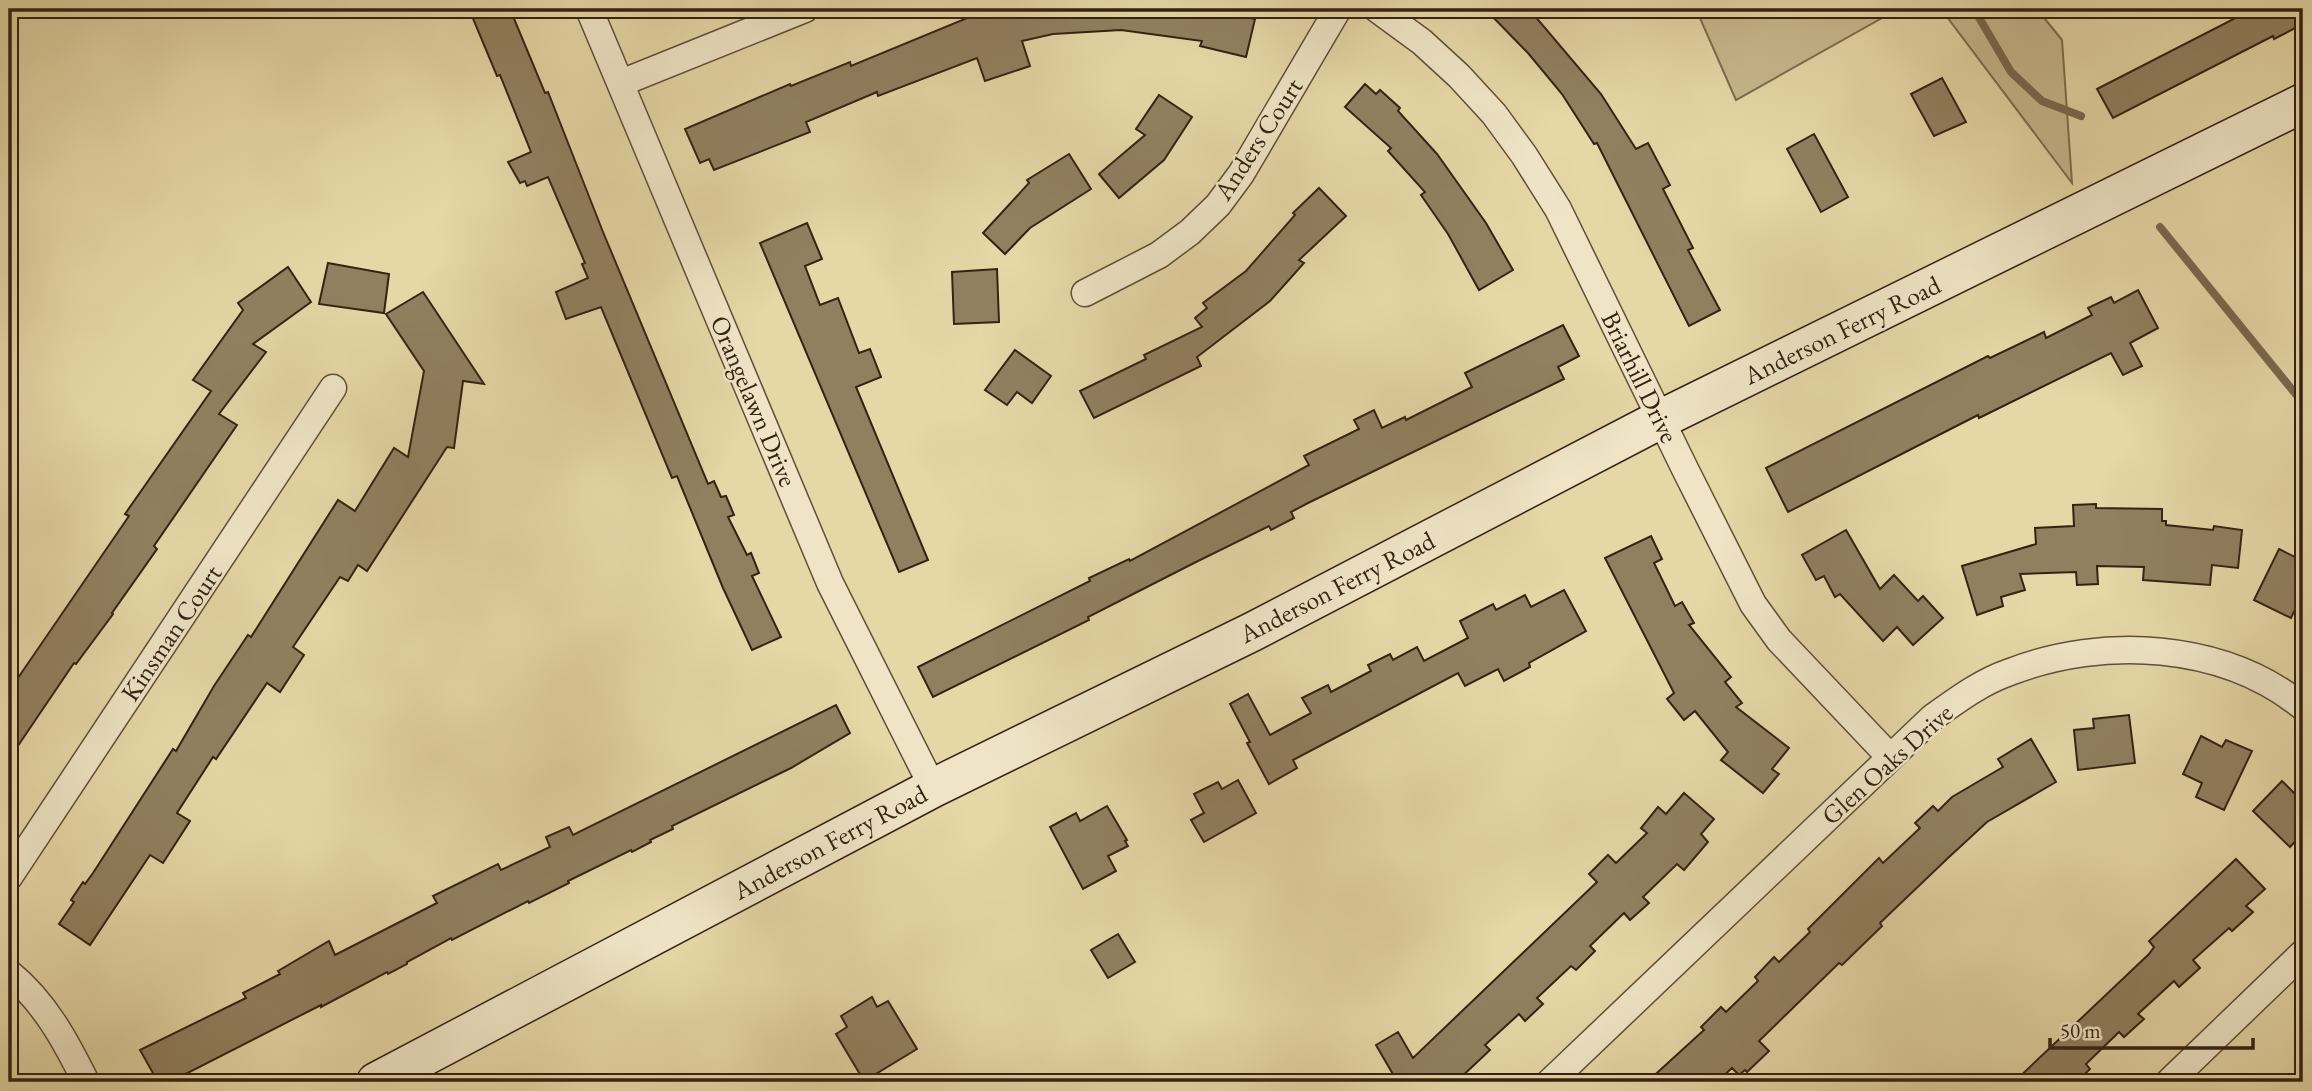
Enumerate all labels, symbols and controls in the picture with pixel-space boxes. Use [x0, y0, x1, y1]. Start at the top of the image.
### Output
street label: Anders Court [1205, 71, 1310, 207]
street label: Anderson Ferry Road [1737, 267, 1947, 393]
street label: Briarhill Drive [1594, 306, 1686, 448]
street label: Orangelawn Drive [703, 310, 805, 492]
street label: Anderson Ferry Road [1233, 523, 1441, 651]
street label: Kinsman Court [113, 558, 229, 708]
street label: Glen Oaks Drive [1814, 696, 1960, 832]
street label: Anderson Ferry Road [726, 776, 934, 908]
scale bar [2050, 1007, 2252, 1051]
text: 50 m [2060, 1017, 2101, 1044]

